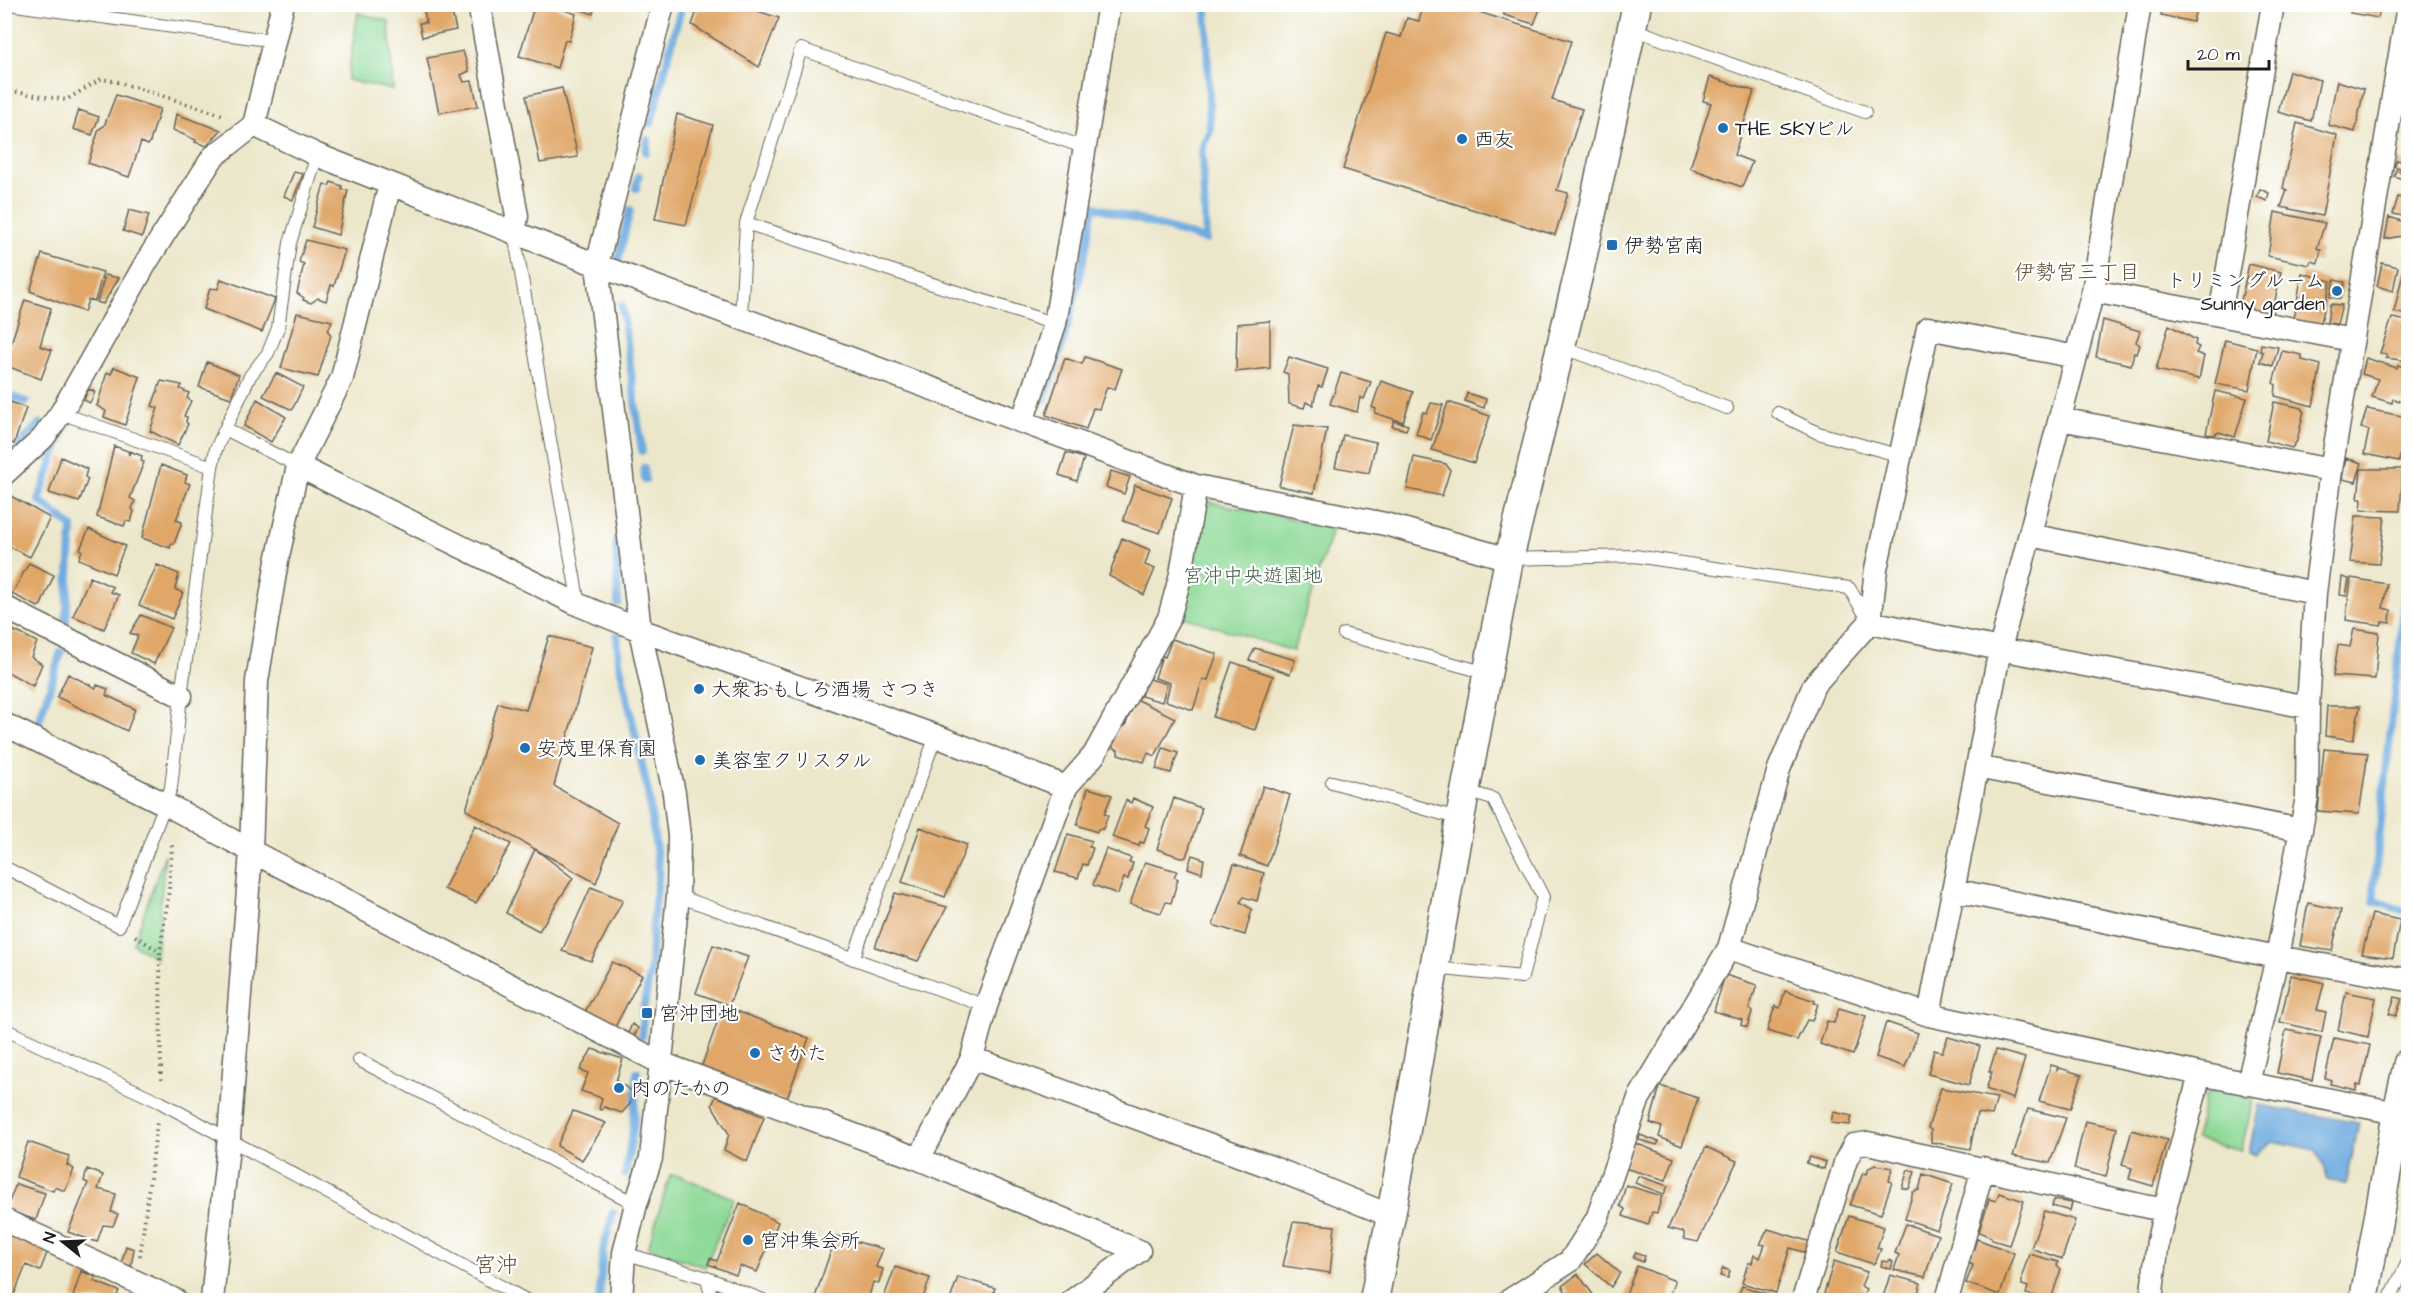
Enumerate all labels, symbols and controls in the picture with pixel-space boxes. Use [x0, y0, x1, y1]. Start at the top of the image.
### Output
scale bar [2188, 33, 2269, 71]
text: 20 m [2197, 42, 2240, 67]
place label: THE SKYビル [1735, 115, 1855, 143]
marker: THE SKYビル [1716, 121, 1730, 135]
place label: 西友 [1474, 126, 1514, 154]
marker: 西友 [1455, 132, 1469, 146]
place label: 伊勢宮南 [1624, 232, 1704, 260]
marker: 伊勢宮南 [1605, 238, 1619, 252]
district label: 伊勢宮三丁目 [2014, 258, 2140, 287]
place label: トリミングルーム Sunny garden [2167, 267, 2325, 319]
marker: トリミングルーム Sunny garden [2330, 284, 2344, 298]
park label: 宮沖中央遊園地 [1183, 562, 1323, 590]
place label: 大衆おもしろ酒場 さつき [711, 676, 939, 704]
marker: 大衆おもしろ酒場 さつき [692, 682, 706, 696]
place label: 安茂里保育園 [537, 735, 657, 763]
marker: 安茂里保育園 [518, 741, 532, 755]
place label: 美容室クリスタル [712, 747, 872, 775]
marker: 美容室クリスタル [693, 753, 707, 767]
place label: 宮沖団地 [659, 1000, 739, 1028]
marker: 宮沖団地 [640, 1006, 654, 1020]
place label: さかた [767, 1040, 827, 1068]
marker: さかた [748, 1046, 762, 1060]
place label: 肉のたかの [631, 1075, 731, 1103]
marker: 肉のたかの [612, 1081, 626, 1095]
north arrow [33, 1212, 93, 1272]
place label: 宮沖集会所 [760, 1227, 860, 1255]
text: N [38, 1230, 62, 1246]
marker: 宮沖集会所 [741, 1233, 755, 1247]
district label: 宮沖 [474, 1250, 518, 1281]

